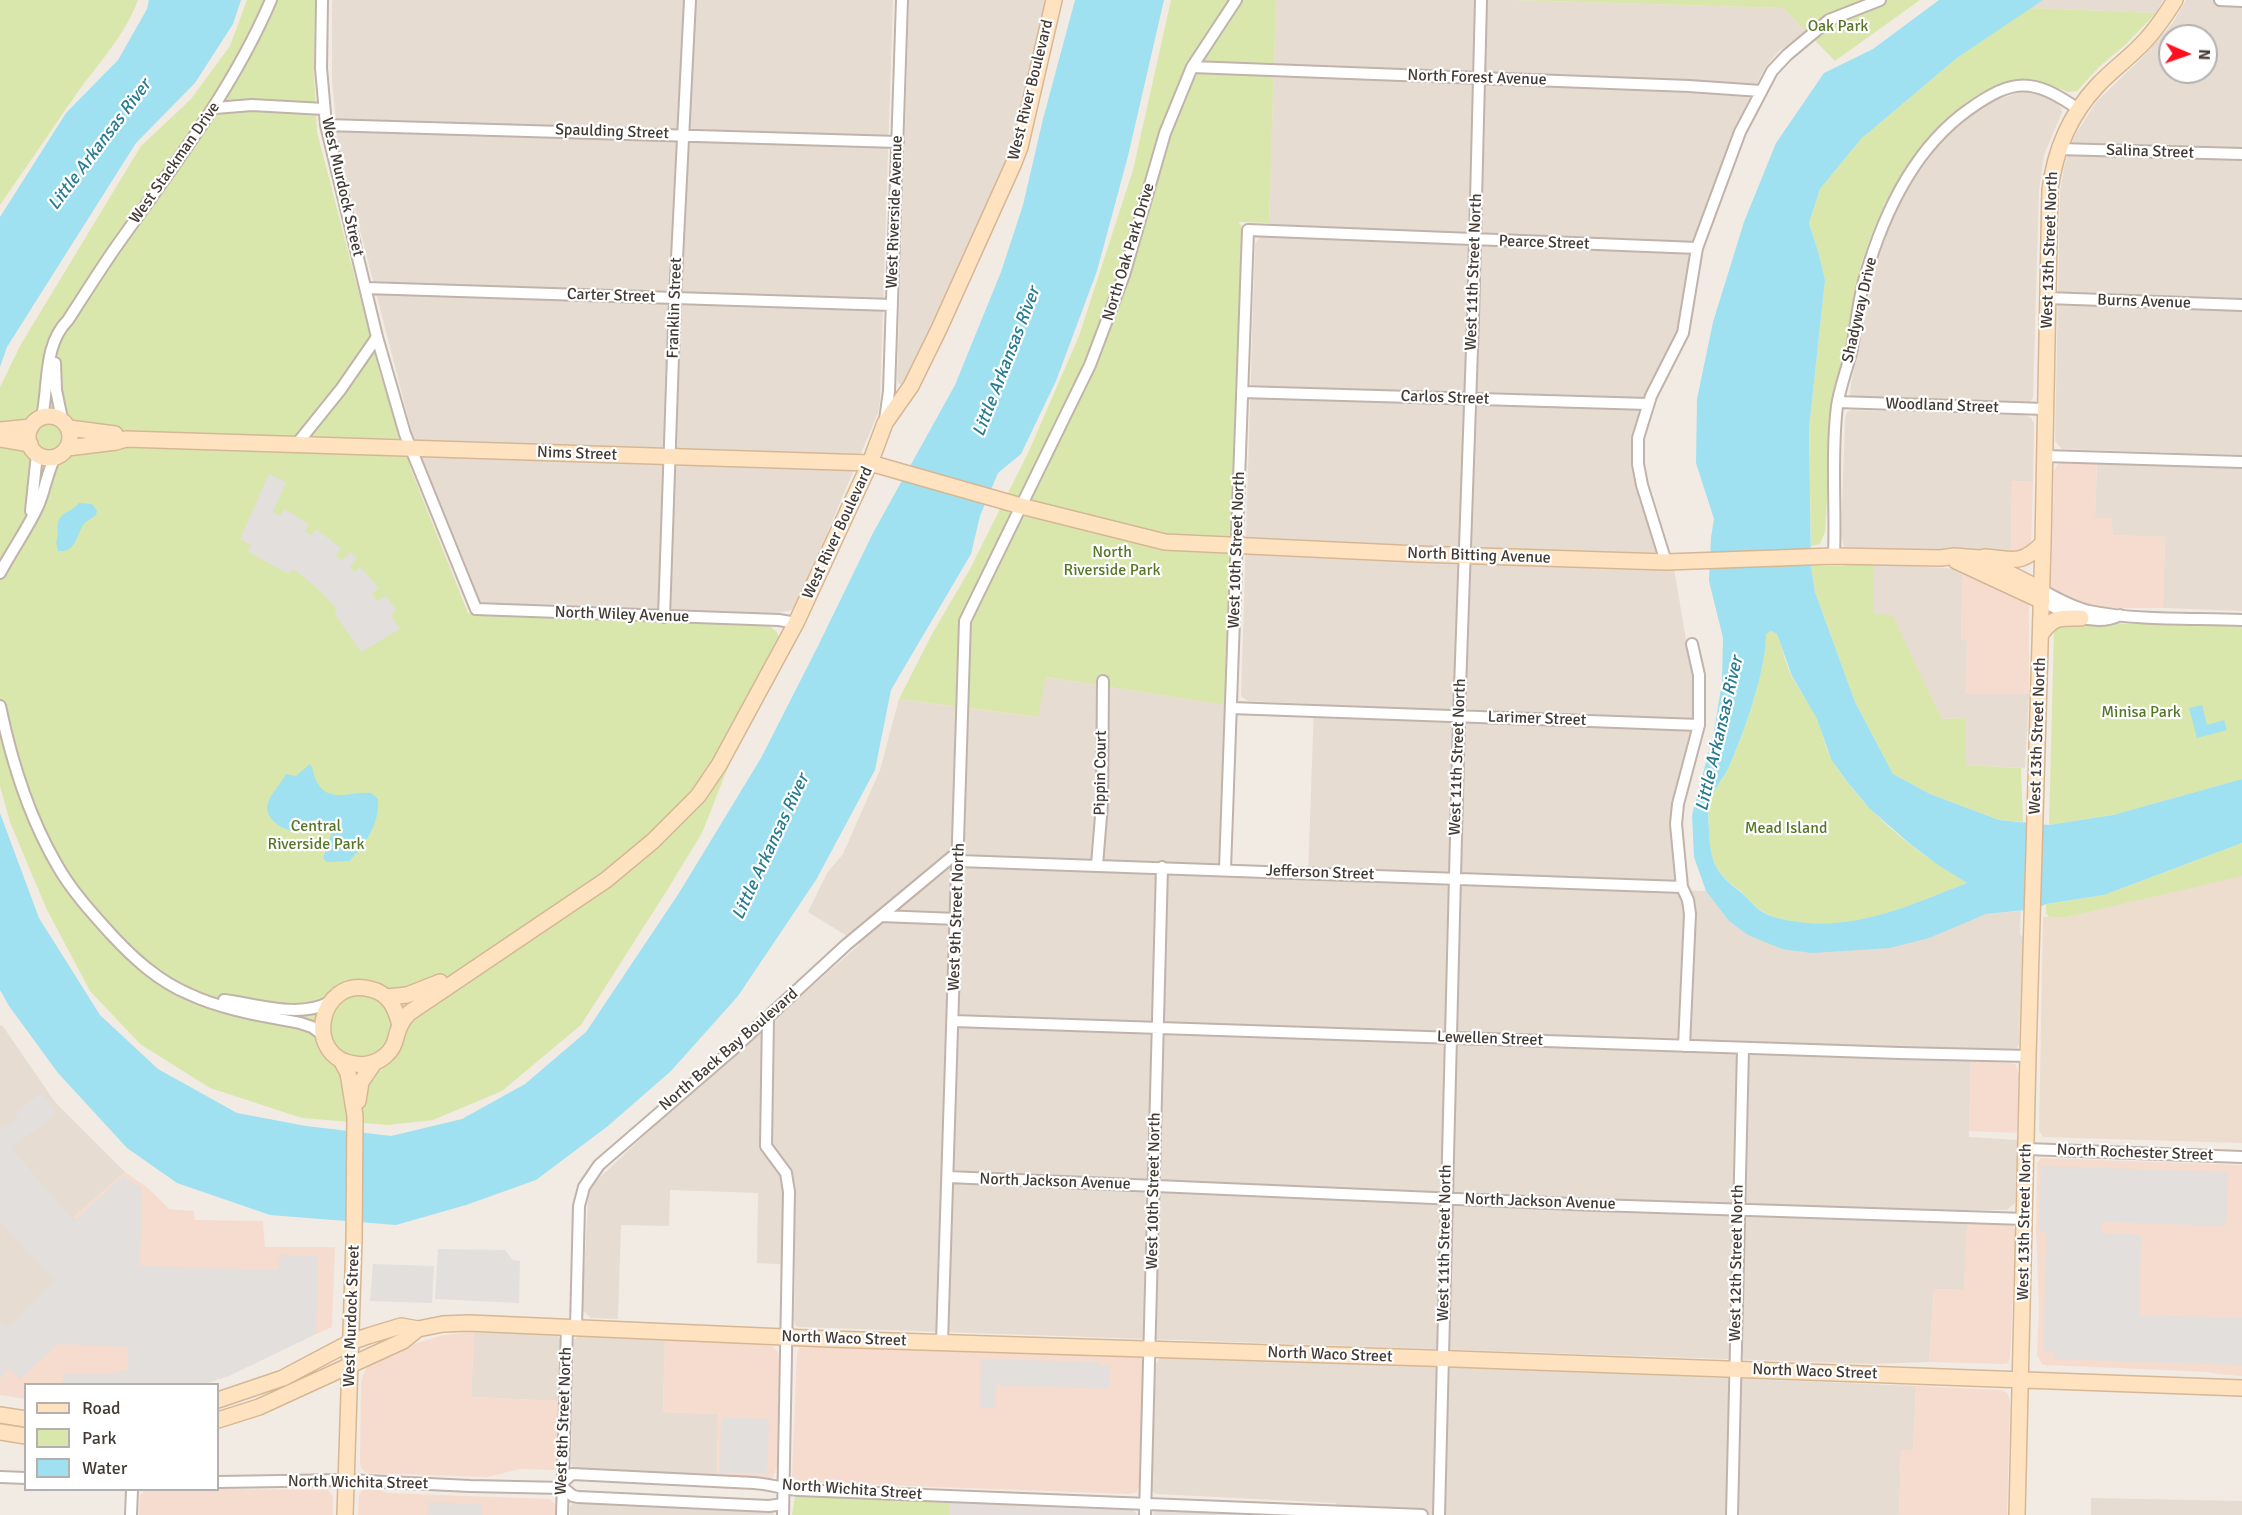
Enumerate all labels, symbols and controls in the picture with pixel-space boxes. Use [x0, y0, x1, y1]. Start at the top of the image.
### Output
park label: Oak Park [1808, 17, 1868, 37]
street label: West River Boulevard [1004, 18, 1058, 162]
north arrow [2158, 24, 2218, 84]
text: N [2194, 49, 2214, 60]
street label: North Forest Avenue [1407, 66, 1547, 90]
water label: Little Arkansas River [44, 75, 156, 215]
street label: West Stackman Drive [126, 98, 224, 228]
street label: West Murdock Street [317, 116, 367, 258]
street label: Spaulding Street [555, 120, 669, 144]
street label: West Riverside Avenue [883, 135, 907, 289]
street label: Salina Street [2106, 141, 2194, 163]
street label: West 13th Street North [2038, 171, 2062, 329]
street label: North Oak Park Drive [1099, 181, 1159, 323]
street label: West 11th Street North [1462, 193, 1486, 351]
street label: Pearce Street [1498, 232, 1590, 254]
street label: Shadyway Drive [1839, 255, 1881, 365]
street label: Franklin Street [664, 257, 686, 359]
water label: Little Arkansas River [969, 284, 1045, 440]
street label: Carter Street [566, 285, 656, 307]
street label: Burns Avenue [2097, 291, 2191, 313]
street label: Carlos Street [1400, 387, 1490, 409]
street label: Woodland Street [1885, 394, 1999, 418]
street label: Nims Street [537, 443, 617, 465]
street label: West River Boulevard [799, 464, 877, 602]
street label: West 10th Street North [1225, 471, 1249, 629]
park label: North Riverside Park [1064, 543, 1160, 581]
street label: North Bitting Avenue [1407, 544, 1551, 568]
street label: North Wiley Avenue [554, 603, 690, 627]
water label: Little Arkansas River [1692, 655, 1748, 813]
street label: West 13th Street North [2026, 657, 2050, 815]
street label: West 11th Street North [1446, 678, 1470, 836]
park label: Minisa Park [2101, 703, 2181, 723]
street label: Larimer Street [1487, 708, 1587, 730]
street label: Pippin Court [1091, 730, 1111, 816]
water label: Little Arkansas River [728, 771, 814, 923]
park label: Central Riverside Park [268, 817, 364, 855]
park label: Mead Island [1745, 819, 1827, 839]
street label: West 9th Street North [945, 842, 969, 992]
street label: Jefferson Street [1265, 862, 1375, 884]
street label: North Back Bay Boulevard [656, 985, 802, 1115]
street label: Lewellen Street [1437, 1028, 1543, 1050]
street label: West 10th Street North [1143, 1112, 1165, 1270]
street label: North Rochester Street [2056, 1141, 2214, 1165]
street label: West 13th Street North [2014, 1143, 2036, 1301]
street label: West 11th Street North [1434, 1164, 1456, 1322]
street label: North Jackson Avenue [979, 1170, 1131, 1194]
street label: West 12th Street North [1726, 1184, 1748, 1342]
street label: North Jackson Avenue [1464, 1190, 1616, 1214]
street label: West Murdock Street [340, 1245, 364, 1387]
street label: North Waco Street [781, 1327, 907, 1351]
street label: North Waco Street [1267, 1343, 1393, 1367]
street label: West 8th Street North [552, 1346, 576, 1496]
street label: North Waco Street [1752, 1360, 1878, 1384]
legend [24, 1383, 219, 1491]
text: Road [82, 1397, 121, 1419]
text: Park [82, 1427, 117, 1449]
text: Water [82, 1457, 127, 1479]
street label: North Wichita Street [288, 1472, 428, 1494]
street label: North Wichita Street [781, 1476, 923, 1504]

